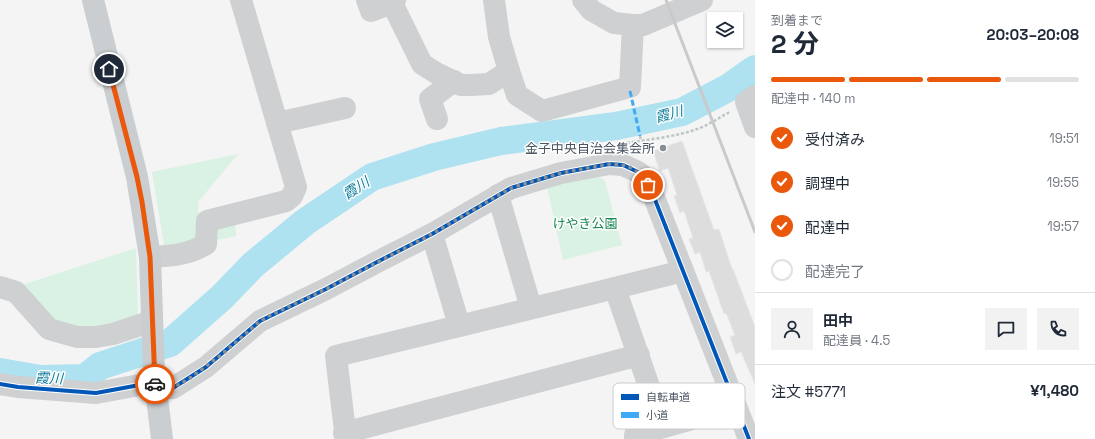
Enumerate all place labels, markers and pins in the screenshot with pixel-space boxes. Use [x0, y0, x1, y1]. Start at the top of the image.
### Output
pin [92, 52, 126, 86]
place label: 金子中央自治会集会所 [525, 140, 655, 157]
marker: 金子中央自治会集会所 [658, 143, 668, 153]
pin [631, 168, 665, 202]

